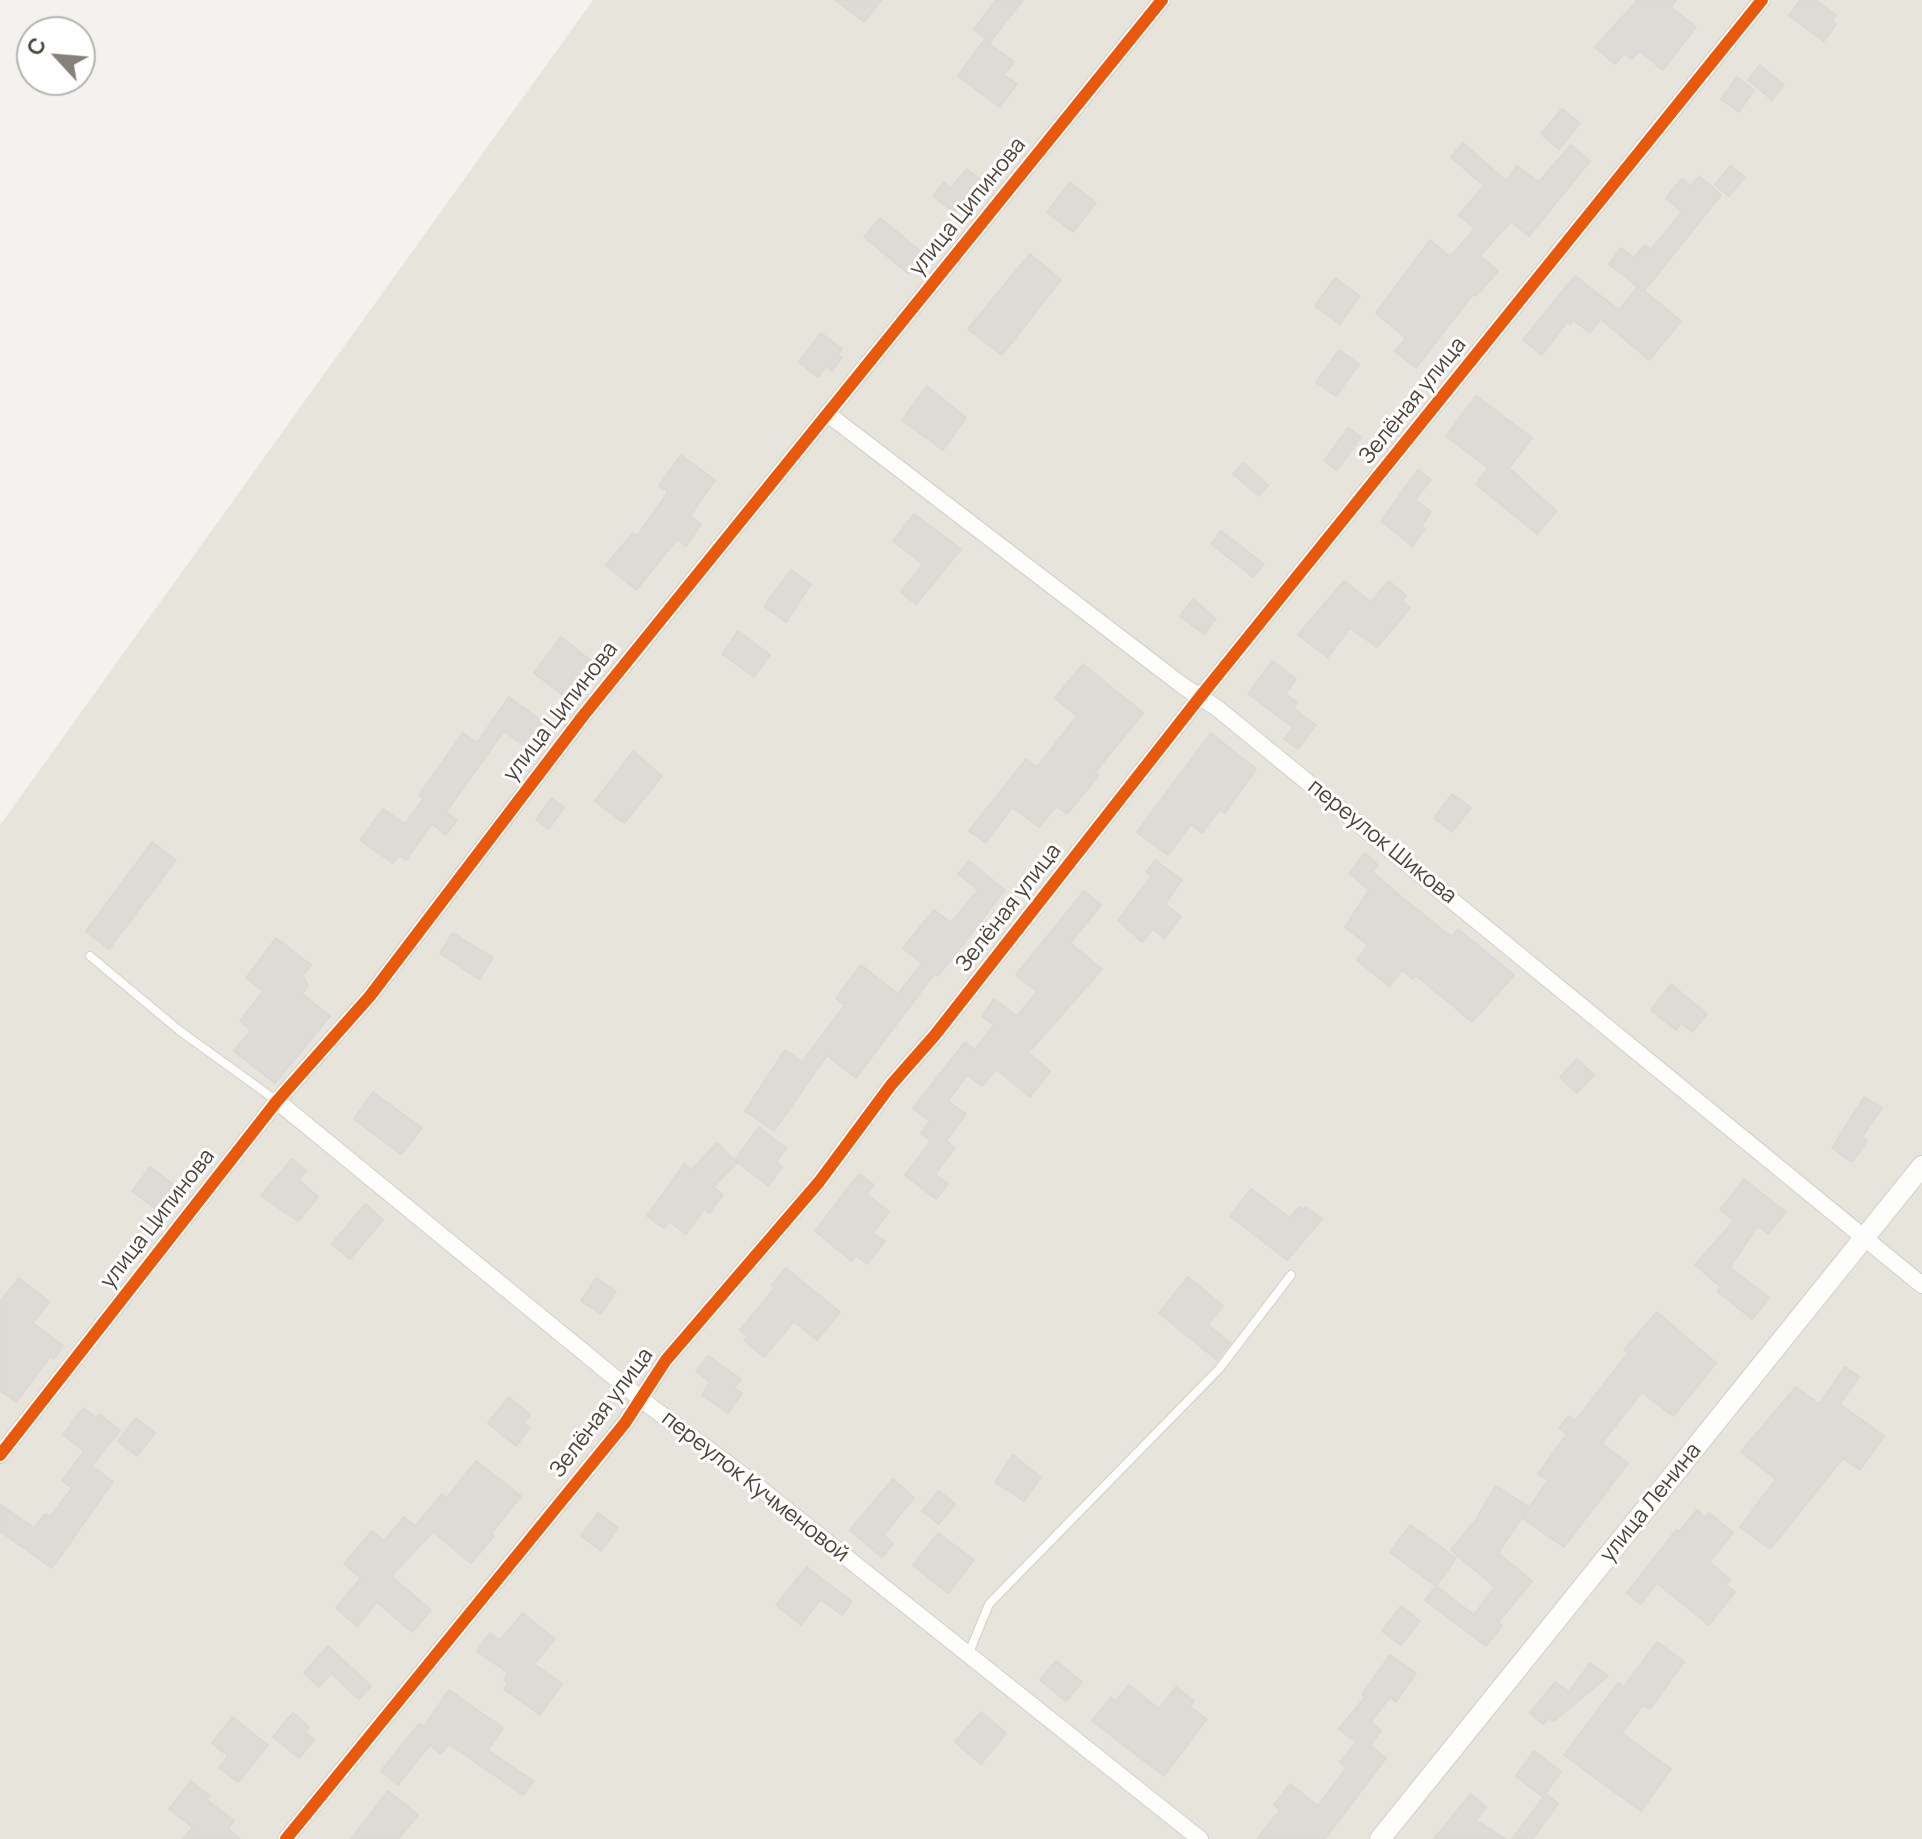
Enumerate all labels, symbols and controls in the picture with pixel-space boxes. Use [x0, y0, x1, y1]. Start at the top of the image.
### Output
north arrow [16, 16, 96, 96]
text: С [19, 32, 53, 60]
street label: улица Ципинова [904, 133, 1032, 281]
street label: Зелёная улица [1354, 332, 1472, 470]
street label: улица Ципинова [498, 637, 624, 787]
street label: переулок Шикова [1302, 774, 1462, 910]
street label: Зелёная улица [951, 839, 1067, 977]
street label: улица Ципинова [95, 1144, 221, 1294]
street label: Зелёная улица [545, 1343, 659, 1483]
street label: переулок Кучменовой [656, 1406, 854, 1568]
street label: улица Ленина [1595, 1438, 1707, 1568]

